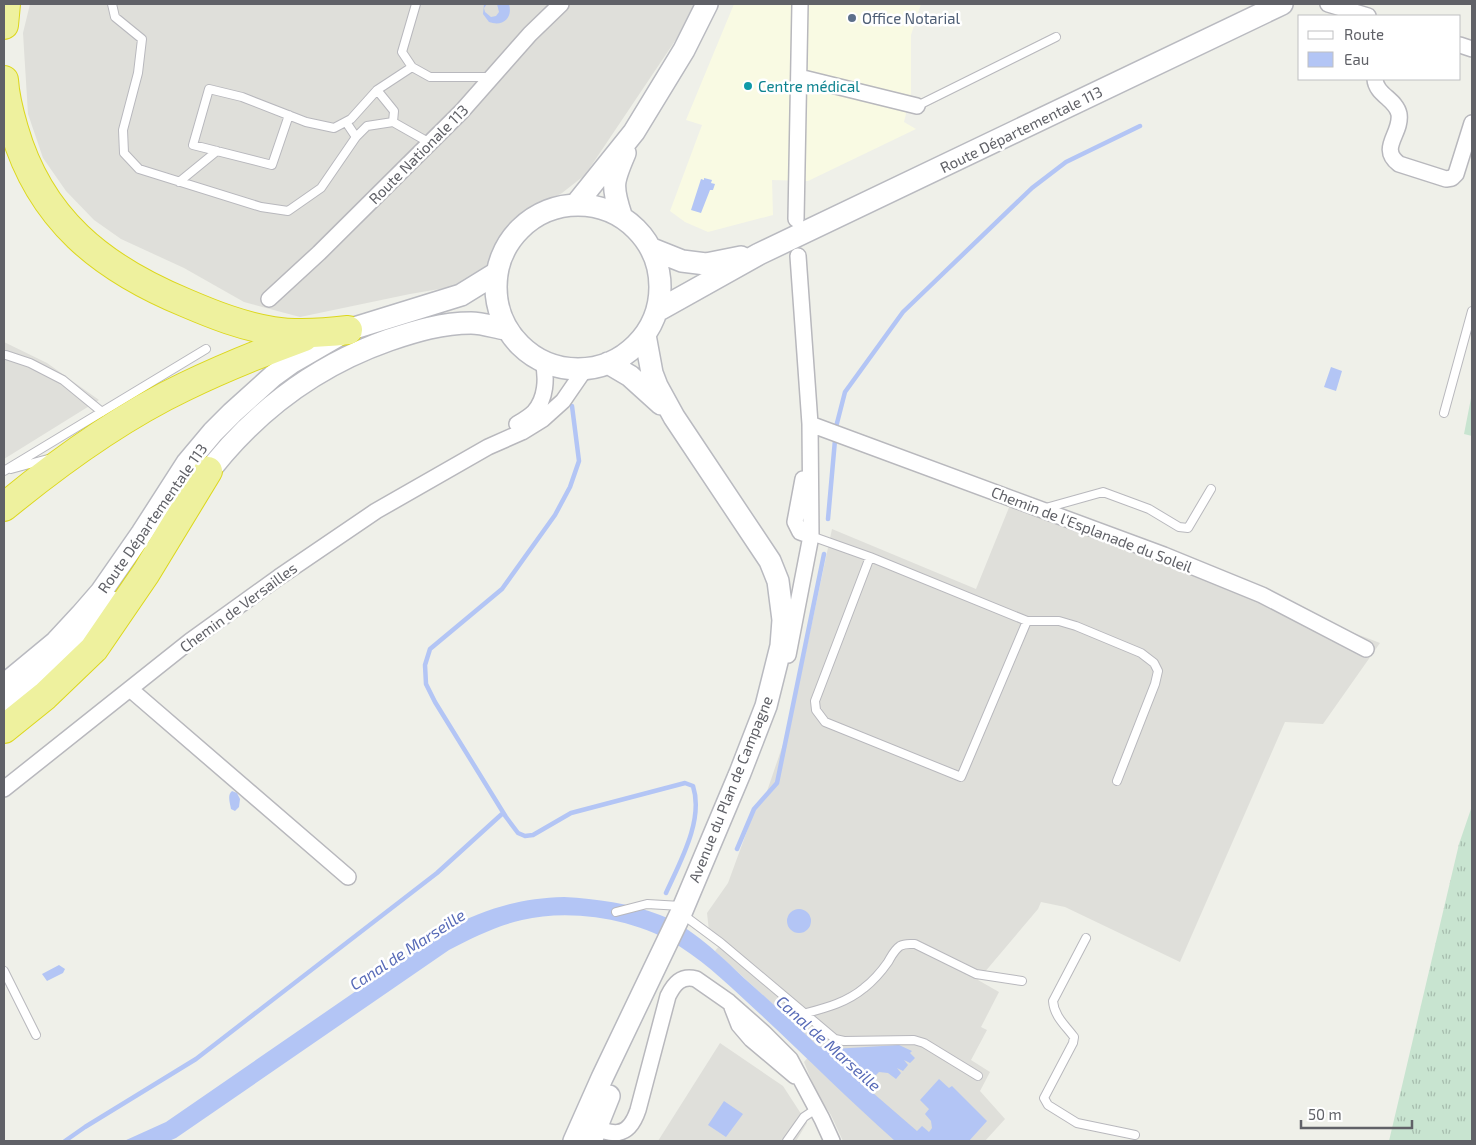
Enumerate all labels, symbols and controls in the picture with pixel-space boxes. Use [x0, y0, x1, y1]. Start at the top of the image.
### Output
place label: Office Notarial [862, 9, 961, 27]
marker: Office Notarial [846, 12, 858, 24]
legend [1298, 15, 1461, 80]
text: Route [1344, 25, 1384, 43]
text: Eau [1344, 50, 1369, 68]
place label: Centre médical [758, 77, 860, 95]
marker: Centre médical [742, 80, 754, 92]
street label: Route Départementale 113 [937, 82, 1105, 176]
street label: Route Nationale 113 [365, 101, 471, 207]
street label: Route Départementale 113 [94, 440, 210, 596]
street label: Chemin de l'Esplanade du Soleil [989, 482, 1196, 576]
street label: Chemin de Versailles [176, 558, 300, 656]
street label: Avenue du Plan de Campagne [684, 693, 776, 885]
water label: Canal de Marseille [346, 904, 469, 993]
water label: Canal de Marseille [773, 991, 885, 1095]
scale bar [1301, 1098, 1412, 1130]
text: 50 m [1308, 1105, 1342, 1123]

